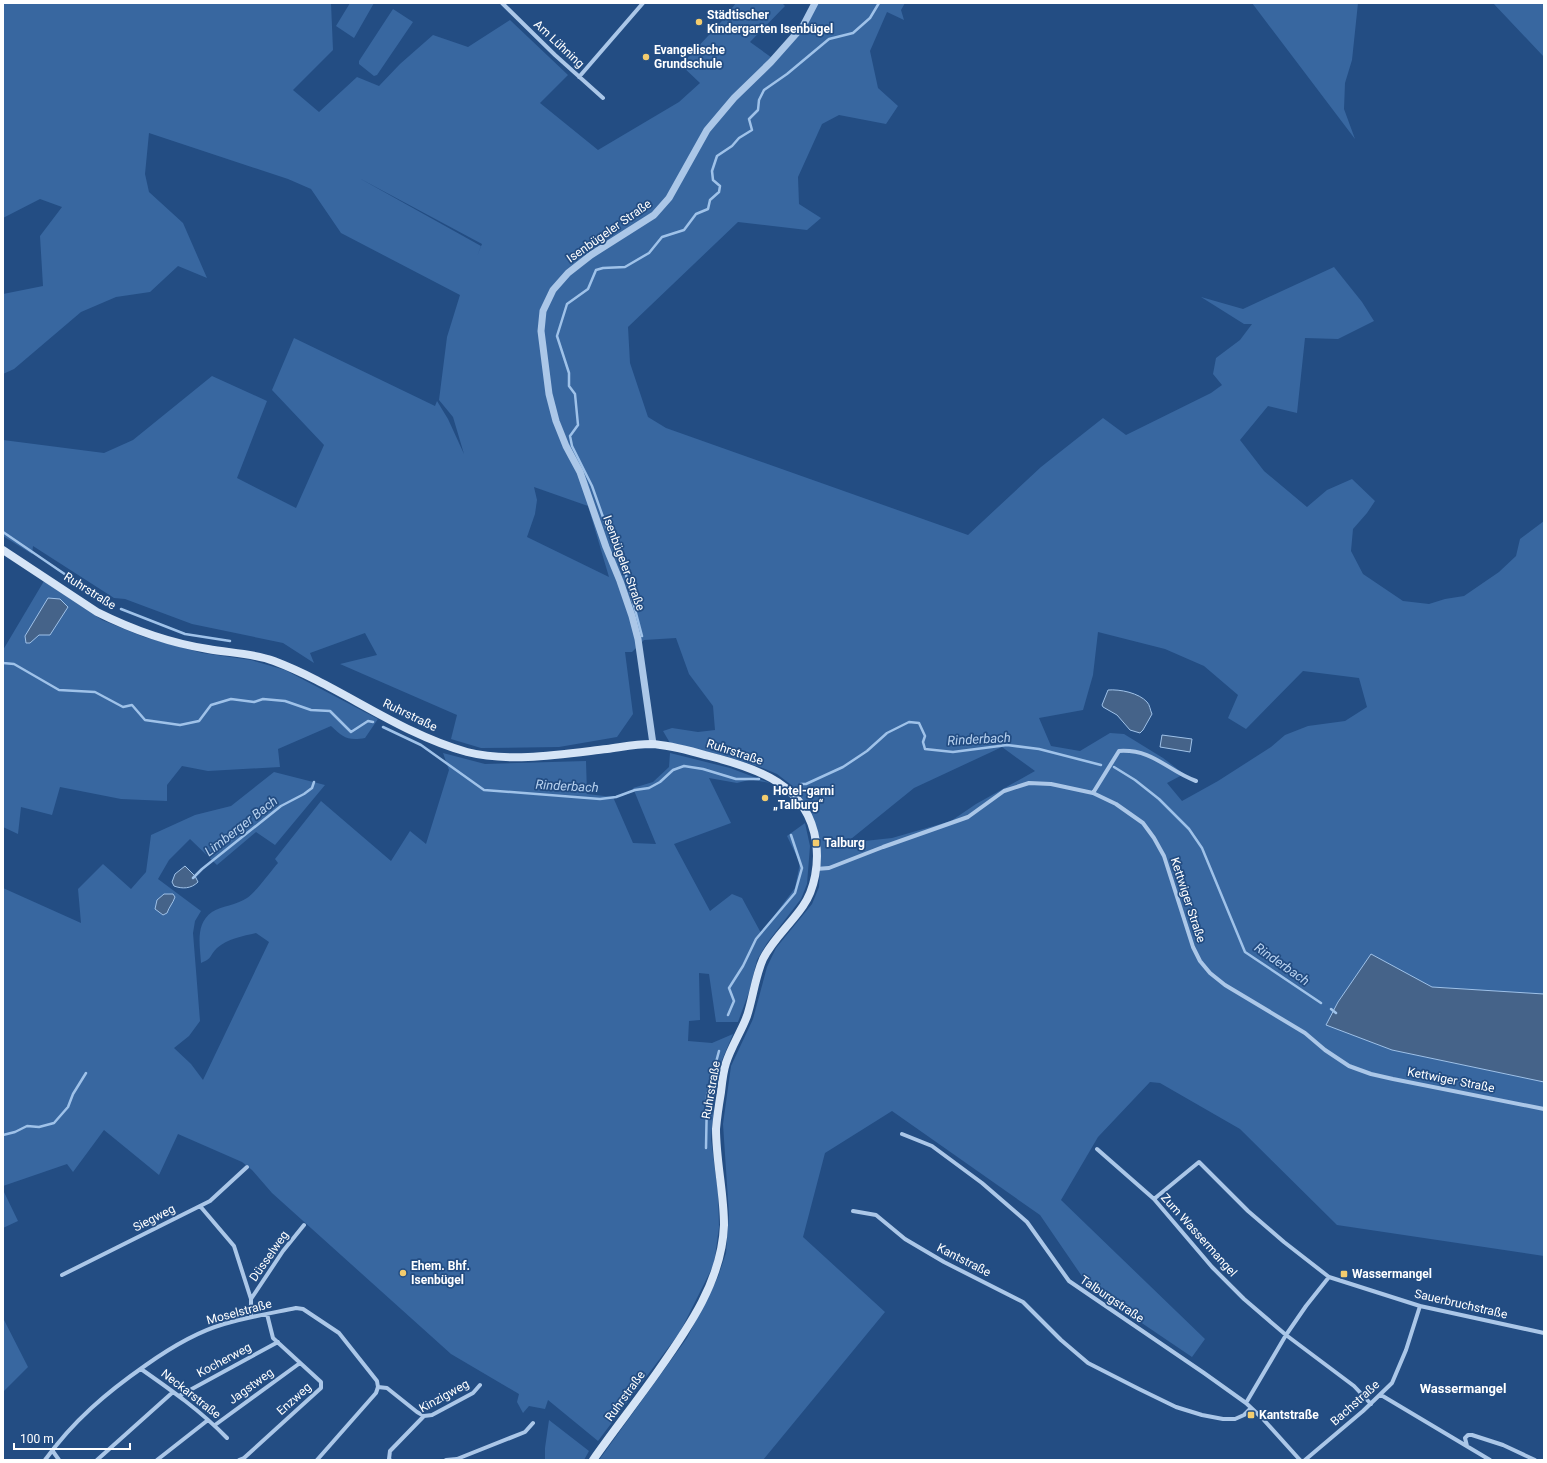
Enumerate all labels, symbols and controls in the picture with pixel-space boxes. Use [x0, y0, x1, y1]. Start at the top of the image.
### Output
place label: Städtischer Kindergarten Isenbügel [707, 8, 833, 36]
street label: Am Lühning [531, 17, 587, 71]
marker: Städtischer Kindergarten Isenbügel [694, 17, 704, 27]
place label: Evangelische Grundschule [654, 43, 726, 71]
marker: Evangelische Grundschule [641, 52, 651, 62]
street label: Isenbügeler Straße [564, 197, 654, 265]
street label: Isenbügeler Straße [600, 514, 648, 612]
street label: Ruhrstraße [61, 570, 119, 612]
street label: Ruhrstraße [381, 696, 439, 734]
water label: Rinderbach [947, 730, 1011, 748]
street label: Ruhrstraße [705, 736, 765, 768]
water label: Rinderbach [535, 777, 599, 795]
place label: Hotel-garni „Talburg“ [773, 784, 834, 812]
water label: Limberger Bach [202, 793, 280, 859]
marker: Hotel-garni „Talburg“ [760, 793, 770, 803]
place label: Talburg [824, 836, 865, 850]
marker: Talburg [811, 838, 821, 848]
street label: Kettwiger Straße [1168, 856, 1208, 944]
water label: Rinderbach [1252, 940, 1312, 988]
street label: Ruhrstraße [699, 1060, 723, 1120]
street label: Kettwiger Straße [1406, 1065, 1496, 1095]
street label: Zum Wassermangel [1158, 1191, 1240, 1279]
street label: Siegweg [131, 1201, 177, 1235]
street label: Düsselweg [247, 1228, 291, 1284]
street label: Kantstraße [935, 1240, 993, 1280]
place label: Ehem. Bhf. Isenbügel [411, 1259, 470, 1287]
place label: Wassermangel [1352, 1267, 1432, 1281]
marker: Ehem. Bhf. Isenbügel [398, 1268, 408, 1278]
marker: Wassermangel [1339, 1269, 1349, 1279]
street label: Talburgstraße [1077, 1273, 1147, 1325]
street label: Sauerbruchstraße [1413, 1286, 1509, 1322]
street label: Moselstraße [205, 1297, 273, 1327]
street label: Kocherweg [194, 1340, 254, 1380]
street label: Jagstweg [226, 1365, 276, 1407]
street label: Neckarstraße [158, 1366, 224, 1422]
street label: Ruhrstraße [602, 1368, 648, 1424]
street label: Kinzigweg [417, 1377, 471, 1415]
street label: Bachstraße [1328, 1377, 1382, 1429]
street label: Enzweg [274, 1380, 314, 1418]
district label: Wassermangel [1420, 1381, 1506, 1396]
place label: Kantstraße [1259, 1408, 1319, 1422]
marker: Kantstraße [1246, 1410, 1256, 1420]
scale bar [14, 1425, 130, 1451]
text: 100 m [20, 1432, 54, 1446]

